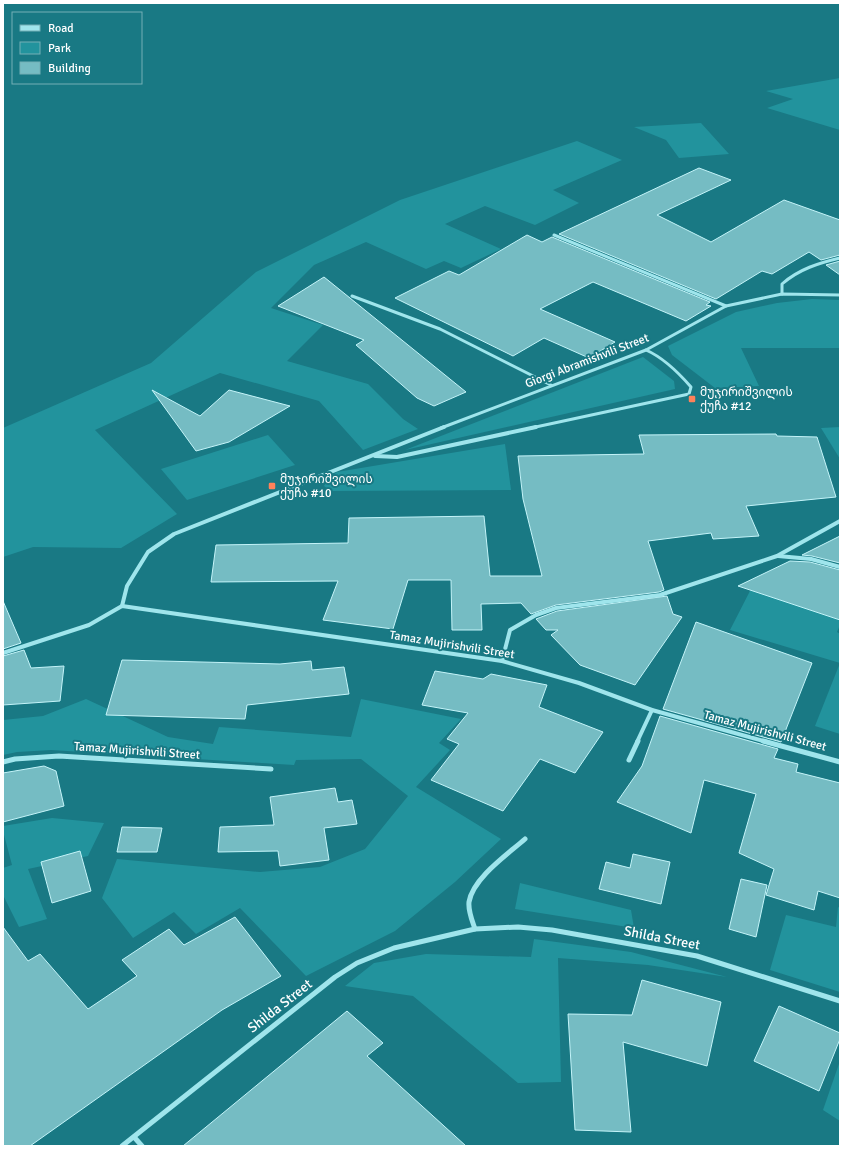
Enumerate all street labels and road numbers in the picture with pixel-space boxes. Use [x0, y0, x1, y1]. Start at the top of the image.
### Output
street label: Giorgi Abramishvili Street [523, 330, 651, 392]
street label: Tamaz Mujirishvili Street [388, 628, 516, 662]
street label: Tamaz Mujirishvili Street [702, 707, 828, 755]
street label: Tamaz Mujirishvili Street [74, 739, 200, 763]
street label: Shilda Street [622, 922, 702, 954]
street label: Shilda Street [244, 975, 316, 1036]

